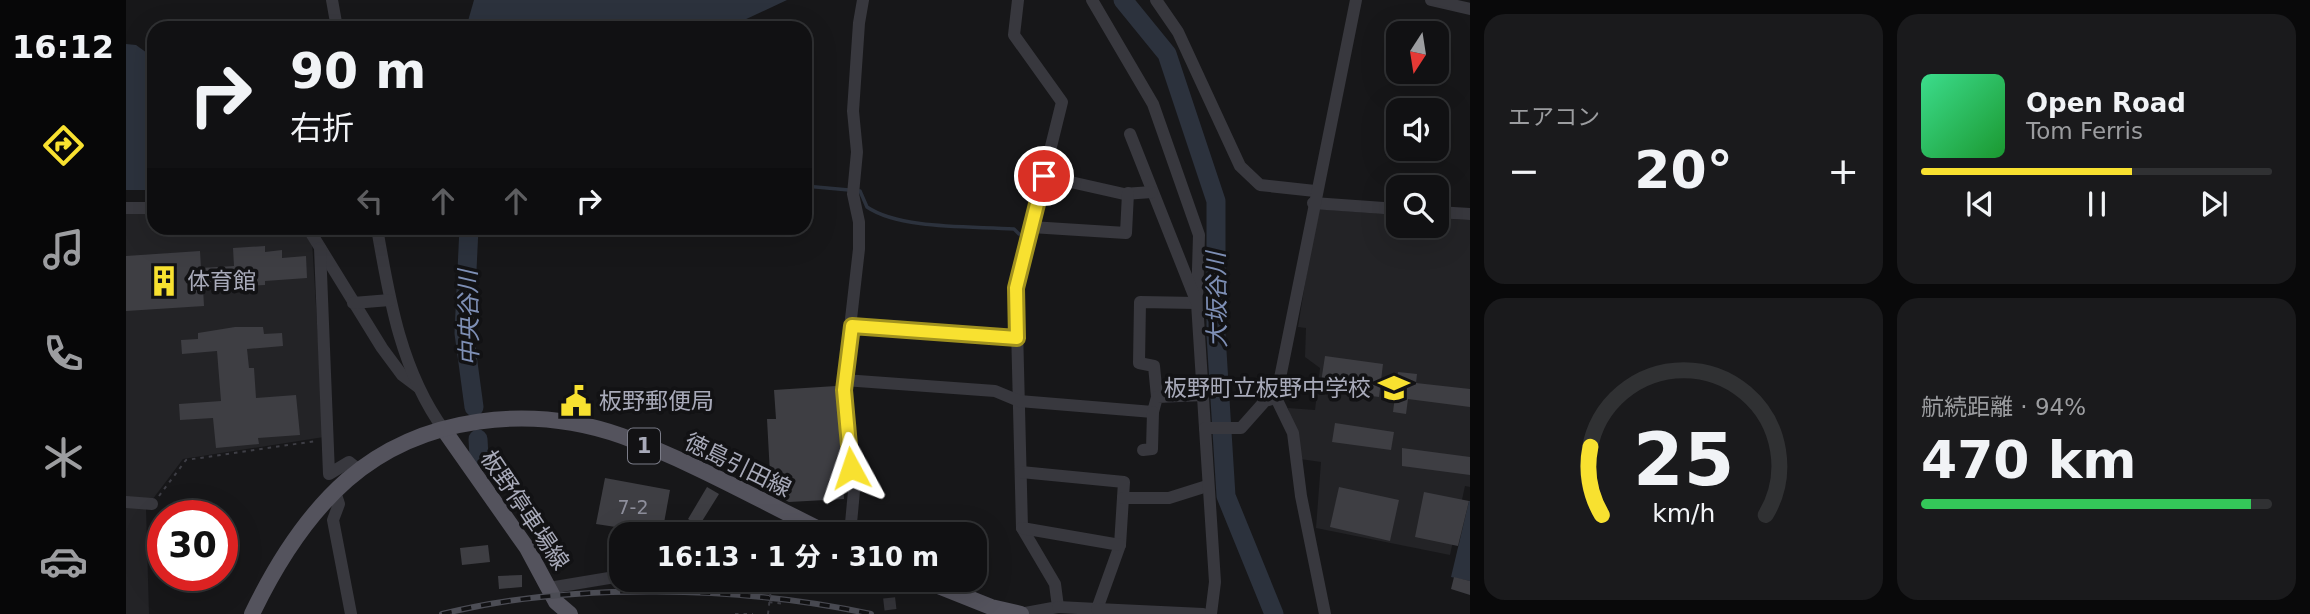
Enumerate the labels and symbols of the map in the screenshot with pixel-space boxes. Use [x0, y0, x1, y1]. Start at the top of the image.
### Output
north arrow [1386, 21, 1449, 84]
pin [1014, 146, 1074, 206]
water label: 大坂谷川 [1202, 249, 1232, 348]
building icon: 体育館 [147, 264, 181, 298]
water label: 中央谷川 [454, 267, 484, 366]
place label: 体育館 [187, 268, 256, 294]
school or university icon: 板野町立板野中学校 [1377, 371, 1411, 405]
place label: 板野町立板野中学校 [1164, 375, 1371, 401]
public building icon: 板野郵便局 [559, 384, 593, 418]
place label: 板野郵便局 [599, 388, 714, 414]
road number: 1 [628, 428, 660, 464]
street label: 徳島引田線 [681, 428, 795, 502]
position arrow [814, 431, 888, 505]
street label: 板野停車場線 [476, 446, 574, 574]
house number: 7-2 [617, 496, 649, 518]
speed limit sign: 30 [147, 500, 238, 591]

